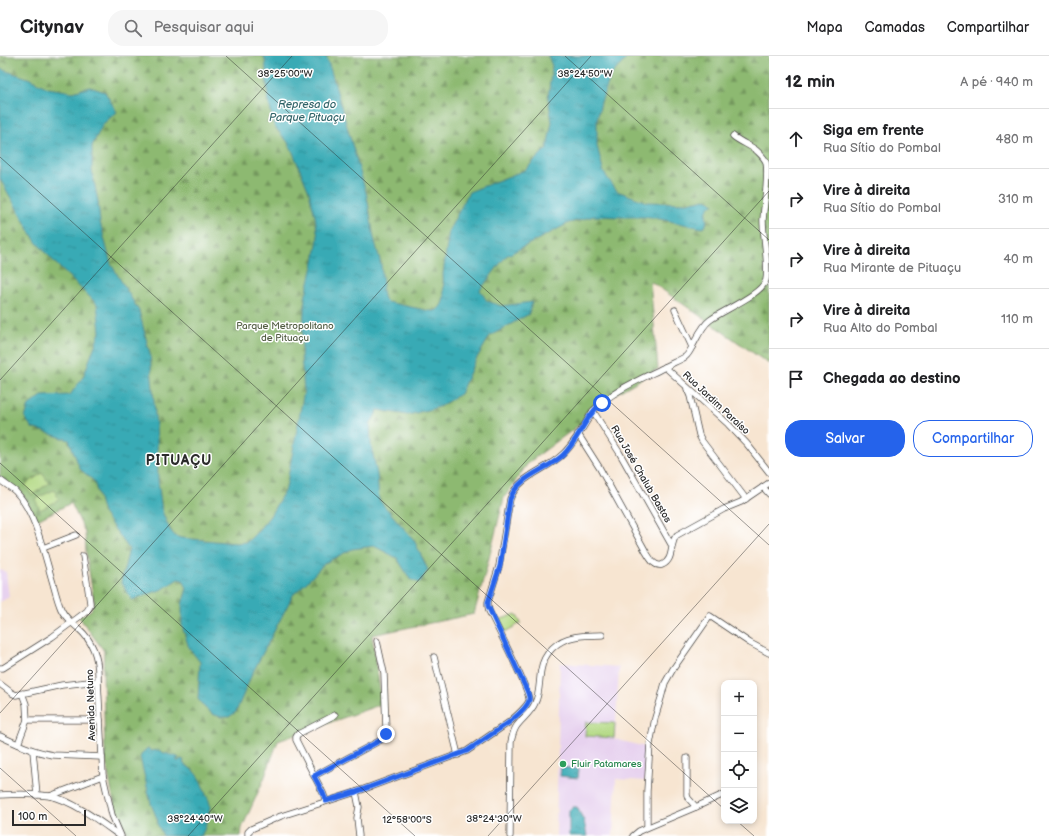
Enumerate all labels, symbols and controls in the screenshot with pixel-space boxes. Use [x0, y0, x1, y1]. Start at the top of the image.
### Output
search box [108, 10, 388, 46]
text: Citynav [20, 16, 84, 39]
icon: search [122, 17, 144, 39]
text: Pesquisar aqui [154, 18, 254, 37]
text: Mapa [807, 19, 843, 36]
text: Camadas [865, 19, 925, 36]
text: Compartilhar [947, 19, 1029, 36]
text: 38°25'00"W [257, 68, 313, 80]
text: 38°24'50"W [557, 68, 613, 80]
text: 12 min [785, 72, 835, 92]
text: A pé · 940 m [960, 74, 1033, 90]
water label: Represa do Parque Pituaçu [269, 98, 345, 124]
text: Siga em frente [823, 121, 924, 140]
icon: ahead [785, 128, 807, 150]
text: 480 m [996, 131, 1033, 147]
text: Rua Sítio do Pombal [823, 140, 941, 156]
text: Vire à direita [823, 181, 910, 200]
icon: right [785, 188, 807, 210]
text: 310 m [998, 191, 1033, 207]
text: Rua Sítio do Pombal [823, 200, 941, 216]
text: Vire à direita [823, 241, 910, 260]
icon: right [785, 248, 807, 270]
text: 40 m [1003, 251, 1033, 267]
text: Rua Mirante de Pituaçu [823, 260, 961, 276]
text: Vire à direita [823, 301, 910, 320]
icon: right [785, 308, 807, 330]
text: 110 m [1001, 311, 1033, 327]
park label: Parque Metropolitano de Pituaçu [236, 320, 334, 344]
text: Rua Alto do Pombal [823, 320, 938, 336]
icon: arrive [785, 368, 807, 390]
street label: Rua Jardim Paraíso [680, 369, 752, 437]
text: Chegada ao destino [823, 369, 961, 388]
route start [593, 394, 611, 412]
button: Salvar [785, 420, 905, 457]
button: Compartilhar [913, 420, 1033, 457]
street label: Rua José Chalub Bastos [608, 423, 674, 525]
district label: PITUAÇU [146, 452, 212, 469]
street label: Avenida Netuno [84, 669, 98, 741]
map controls [721, 680, 757, 824]
button: + [721, 680, 757, 716]
button: − [721, 716, 757, 752]
route end [377, 725, 395, 743]
button: locate [721, 752, 757, 788]
place label: Fluir Patamares [571, 758, 642, 770]
marker: Fluir Patamares [558, 759, 568, 769]
button: layers [721, 788, 757, 824]
scale bar [12, 808, 86, 827]
text: 100 m [18, 810, 47, 823]
text: 38°24'40"W [167, 813, 223, 825]
text: 38°24'30"W [466, 813, 522, 825]
text: 12°58'00"S [382, 814, 432, 826]

